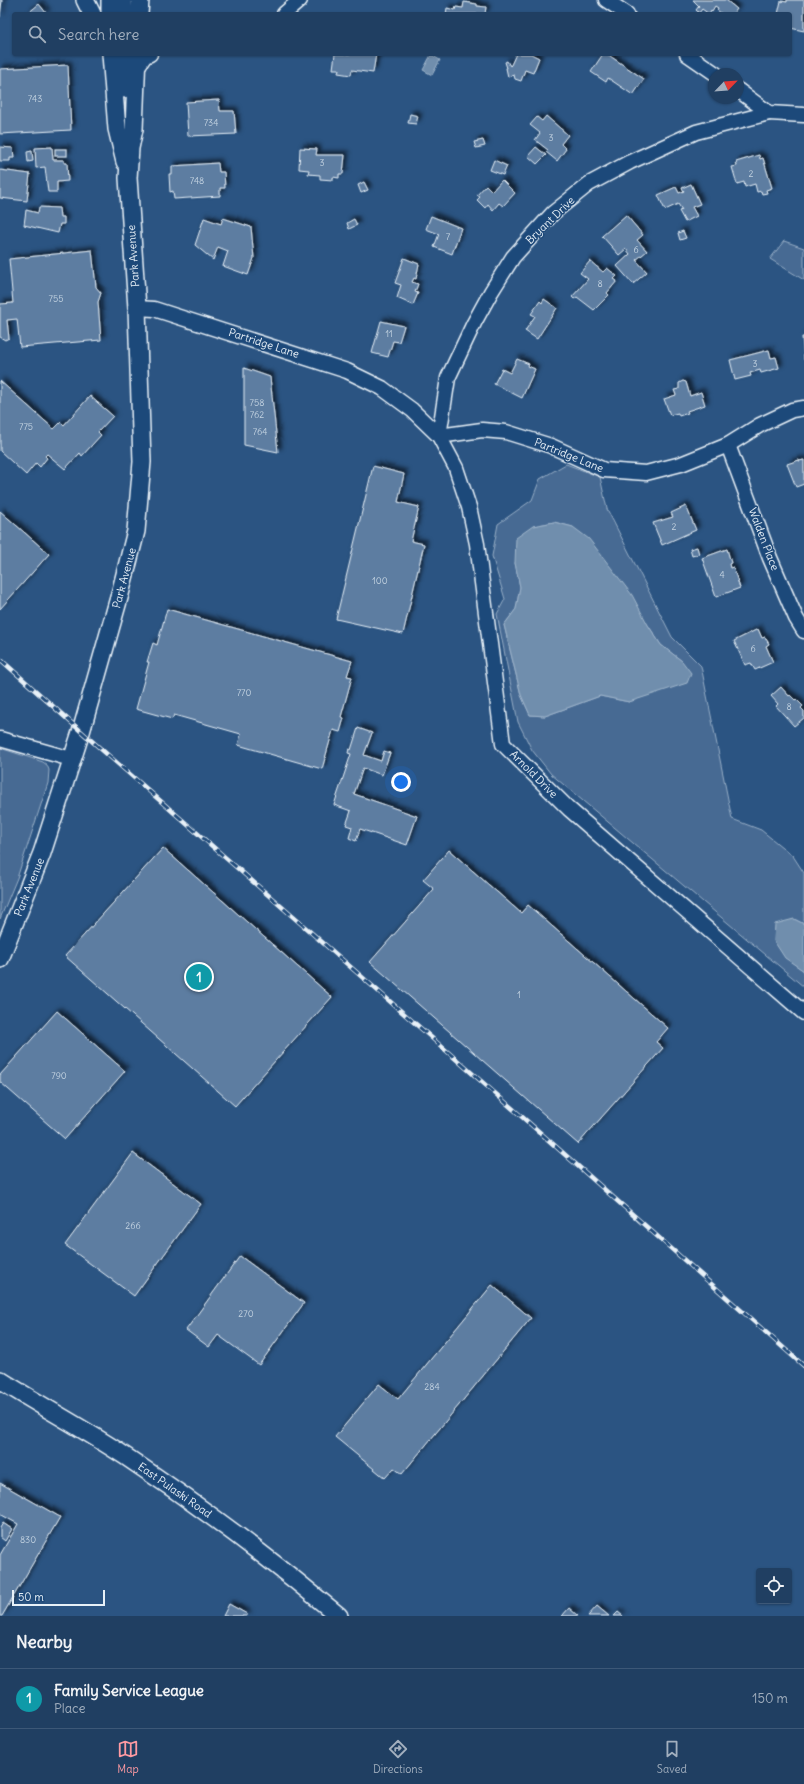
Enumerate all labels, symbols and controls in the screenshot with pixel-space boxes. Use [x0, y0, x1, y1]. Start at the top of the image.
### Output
search box [12, 12, 792, 56]
icon: search [26, 23, 48, 45]
text: Search here [58, 25, 139, 44]
north arrow [708, 68, 744, 104]
house number: 743 [28, 93, 42, 104]
house number: 734 [204, 117, 218, 128]
house number: 3 [548, 132, 554, 143]
house number: 3 [319, 157, 325, 168]
house number: 2 [749, 168, 754, 179]
house number: 748 [190, 175, 204, 186]
street label: Bryant Drive [523, 193, 578, 247]
street label: Park Avenue [124, 224, 142, 288]
house number: 7 [446, 231, 451, 242]
house number: 6 [633, 244, 639, 255]
house number: 8 [597, 278, 603, 289]
house number: 755 [49, 293, 63, 304]
street label: Partridge Lane [227, 325, 301, 361]
house number: 11 [385, 328, 393, 339]
house number: 3 [752, 358, 758, 369]
house number: 758 [250, 397, 264, 408]
house number: 762 [250, 409, 264, 420]
house number: 775 [19, 421, 33, 432]
house number: 764 [253, 426, 267, 437]
street label: Partridge Lane [532, 435, 606, 475]
street label: Walden Place [746, 506, 782, 573]
house number: 2 [672, 521, 677, 532]
street label: Park Avenue [109, 546, 139, 610]
house number: 4 [719, 569, 725, 580]
house number: 100 [372, 575, 388, 586]
house number: 6 [750, 643, 756, 654]
house number: 770 [237, 687, 251, 698]
house number: 8 [786, 701, 792, 712]
street label: Arnold Drive [507, 747, 561, 801]
your location [391, 772, 411, 792]
street label: Park Avenue [11, 855, 47, 918]
pin: 1 [186, 962, 212, 992]
house number: 1 [517, 989, 521, 1000]
house number: 790 [51, 1070, 67, 1081]
house number: 266 [125, 1220, 141, 1231]
house number: 270 [238, 1308, 254, 1319]
house number: 284 [424, 1381, 440, 1392]
street label: East Pulaski Road [135, 1459, 215, 1521]
house number: 830 [20, 1534, 36, 1545]
map controls [756, 1568, 792, 1604]
button: locate [756, 1568, 792, 1604]
scale bar [12, 1588, 105, 1607]
text: 50 m [18, 1590, 44, 1604]
text: Nearby [16, 1631, 72, 1653]
text: Family Service League [54, 1681, 204, 1700]
text: 1 [26, 1690, 32, 1707]
text: 150 m [752, 1690, 788, 1707]
text: Place [54, 1700, 85, 1717]
tab: Map [117, 1738, 139, 1776]
tab: Directions [373, 1738, 423, 1776]
tab: Saved [657, 1738, 687, 1776]

